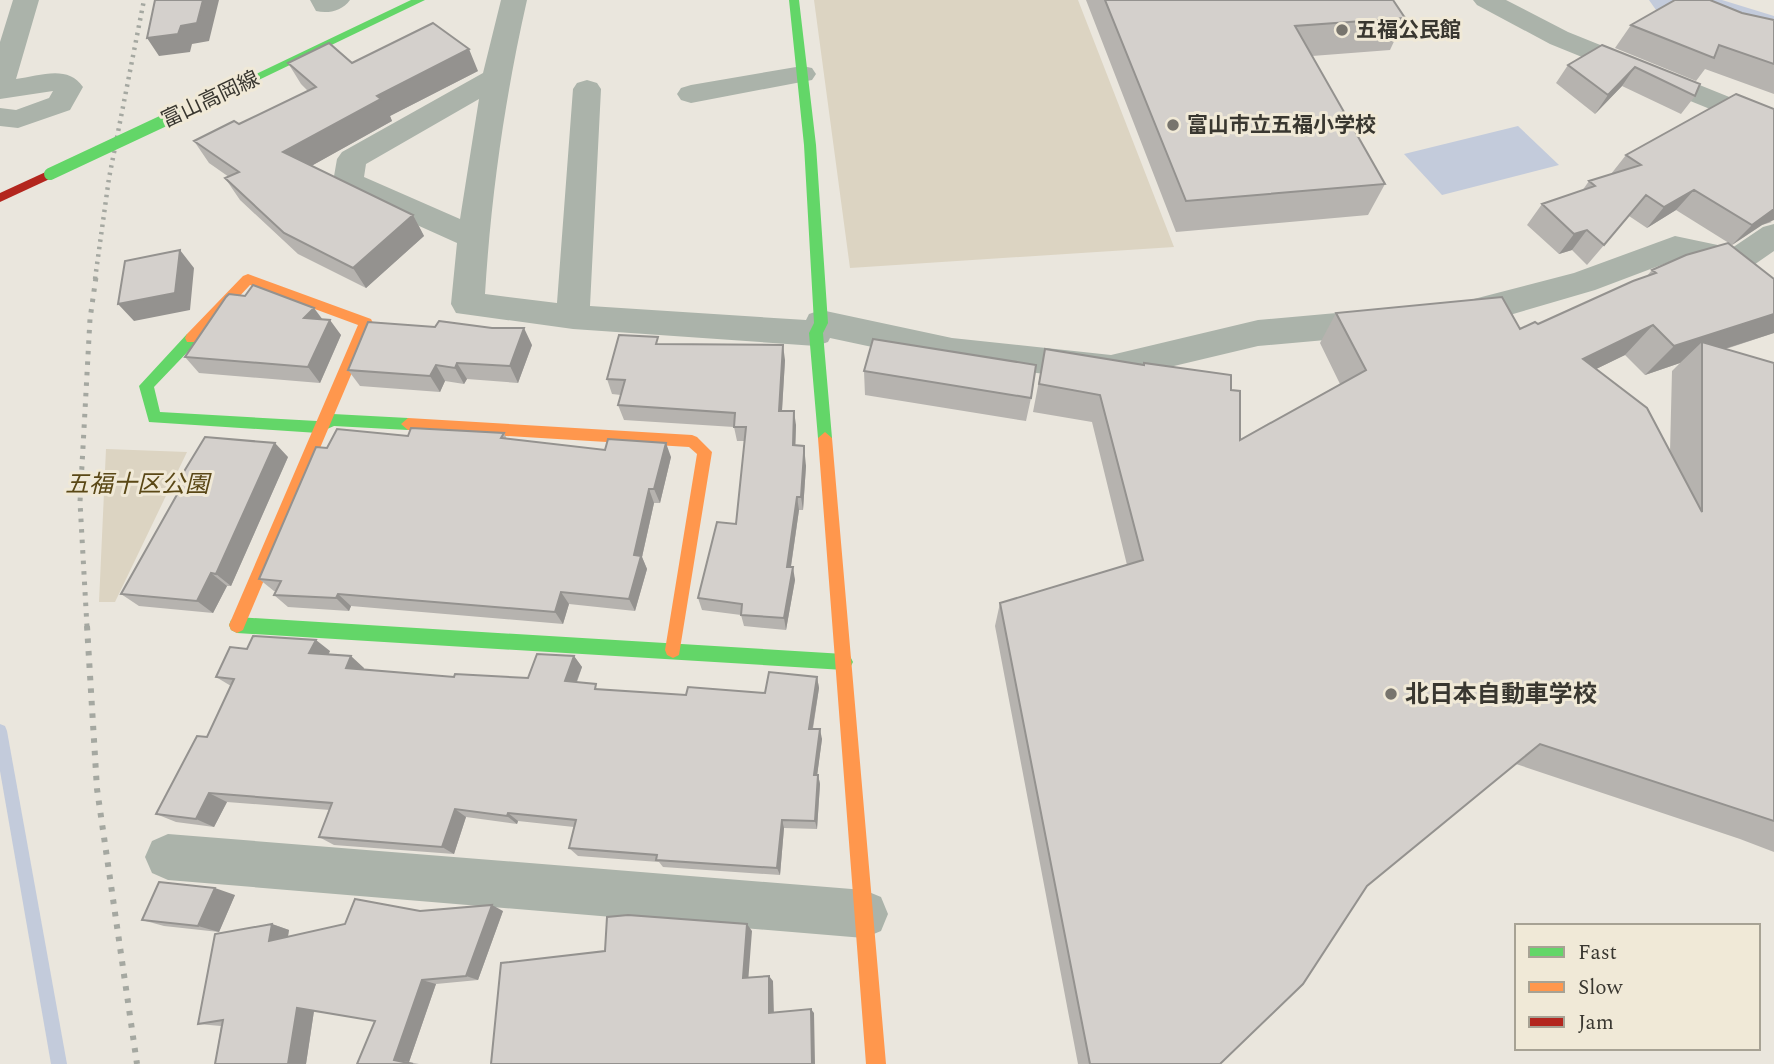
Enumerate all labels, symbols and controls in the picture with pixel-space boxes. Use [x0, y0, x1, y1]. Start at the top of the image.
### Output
place label: 五福公民館 [1356, 15, 1461, 47]
marker: 五福公民館 [1334, 22, 1350, 38]
street label: 富山高岡線 [156, 63, 265, 137]
place label: 富山市立五福小学校 [1187, 110, 1376, 142]
marker: 富山市立五福小学校 [1165, 117, 1181, 133]
park label: 五福十区公園 [65, 467, 212, 503]
place label: 北日本自動車学校 [1405, 677, 1597, 713]
marker: 北日本自動車学校 [1383, 686, 1399, 702]
legend [1515, 924, 1760, 1050]
text: Fast [1578, 937, 1617, 969]
text: Slow [1578, 972, 1624, 1004]
text: Jam [1578, 1007, 1614, 1039]

